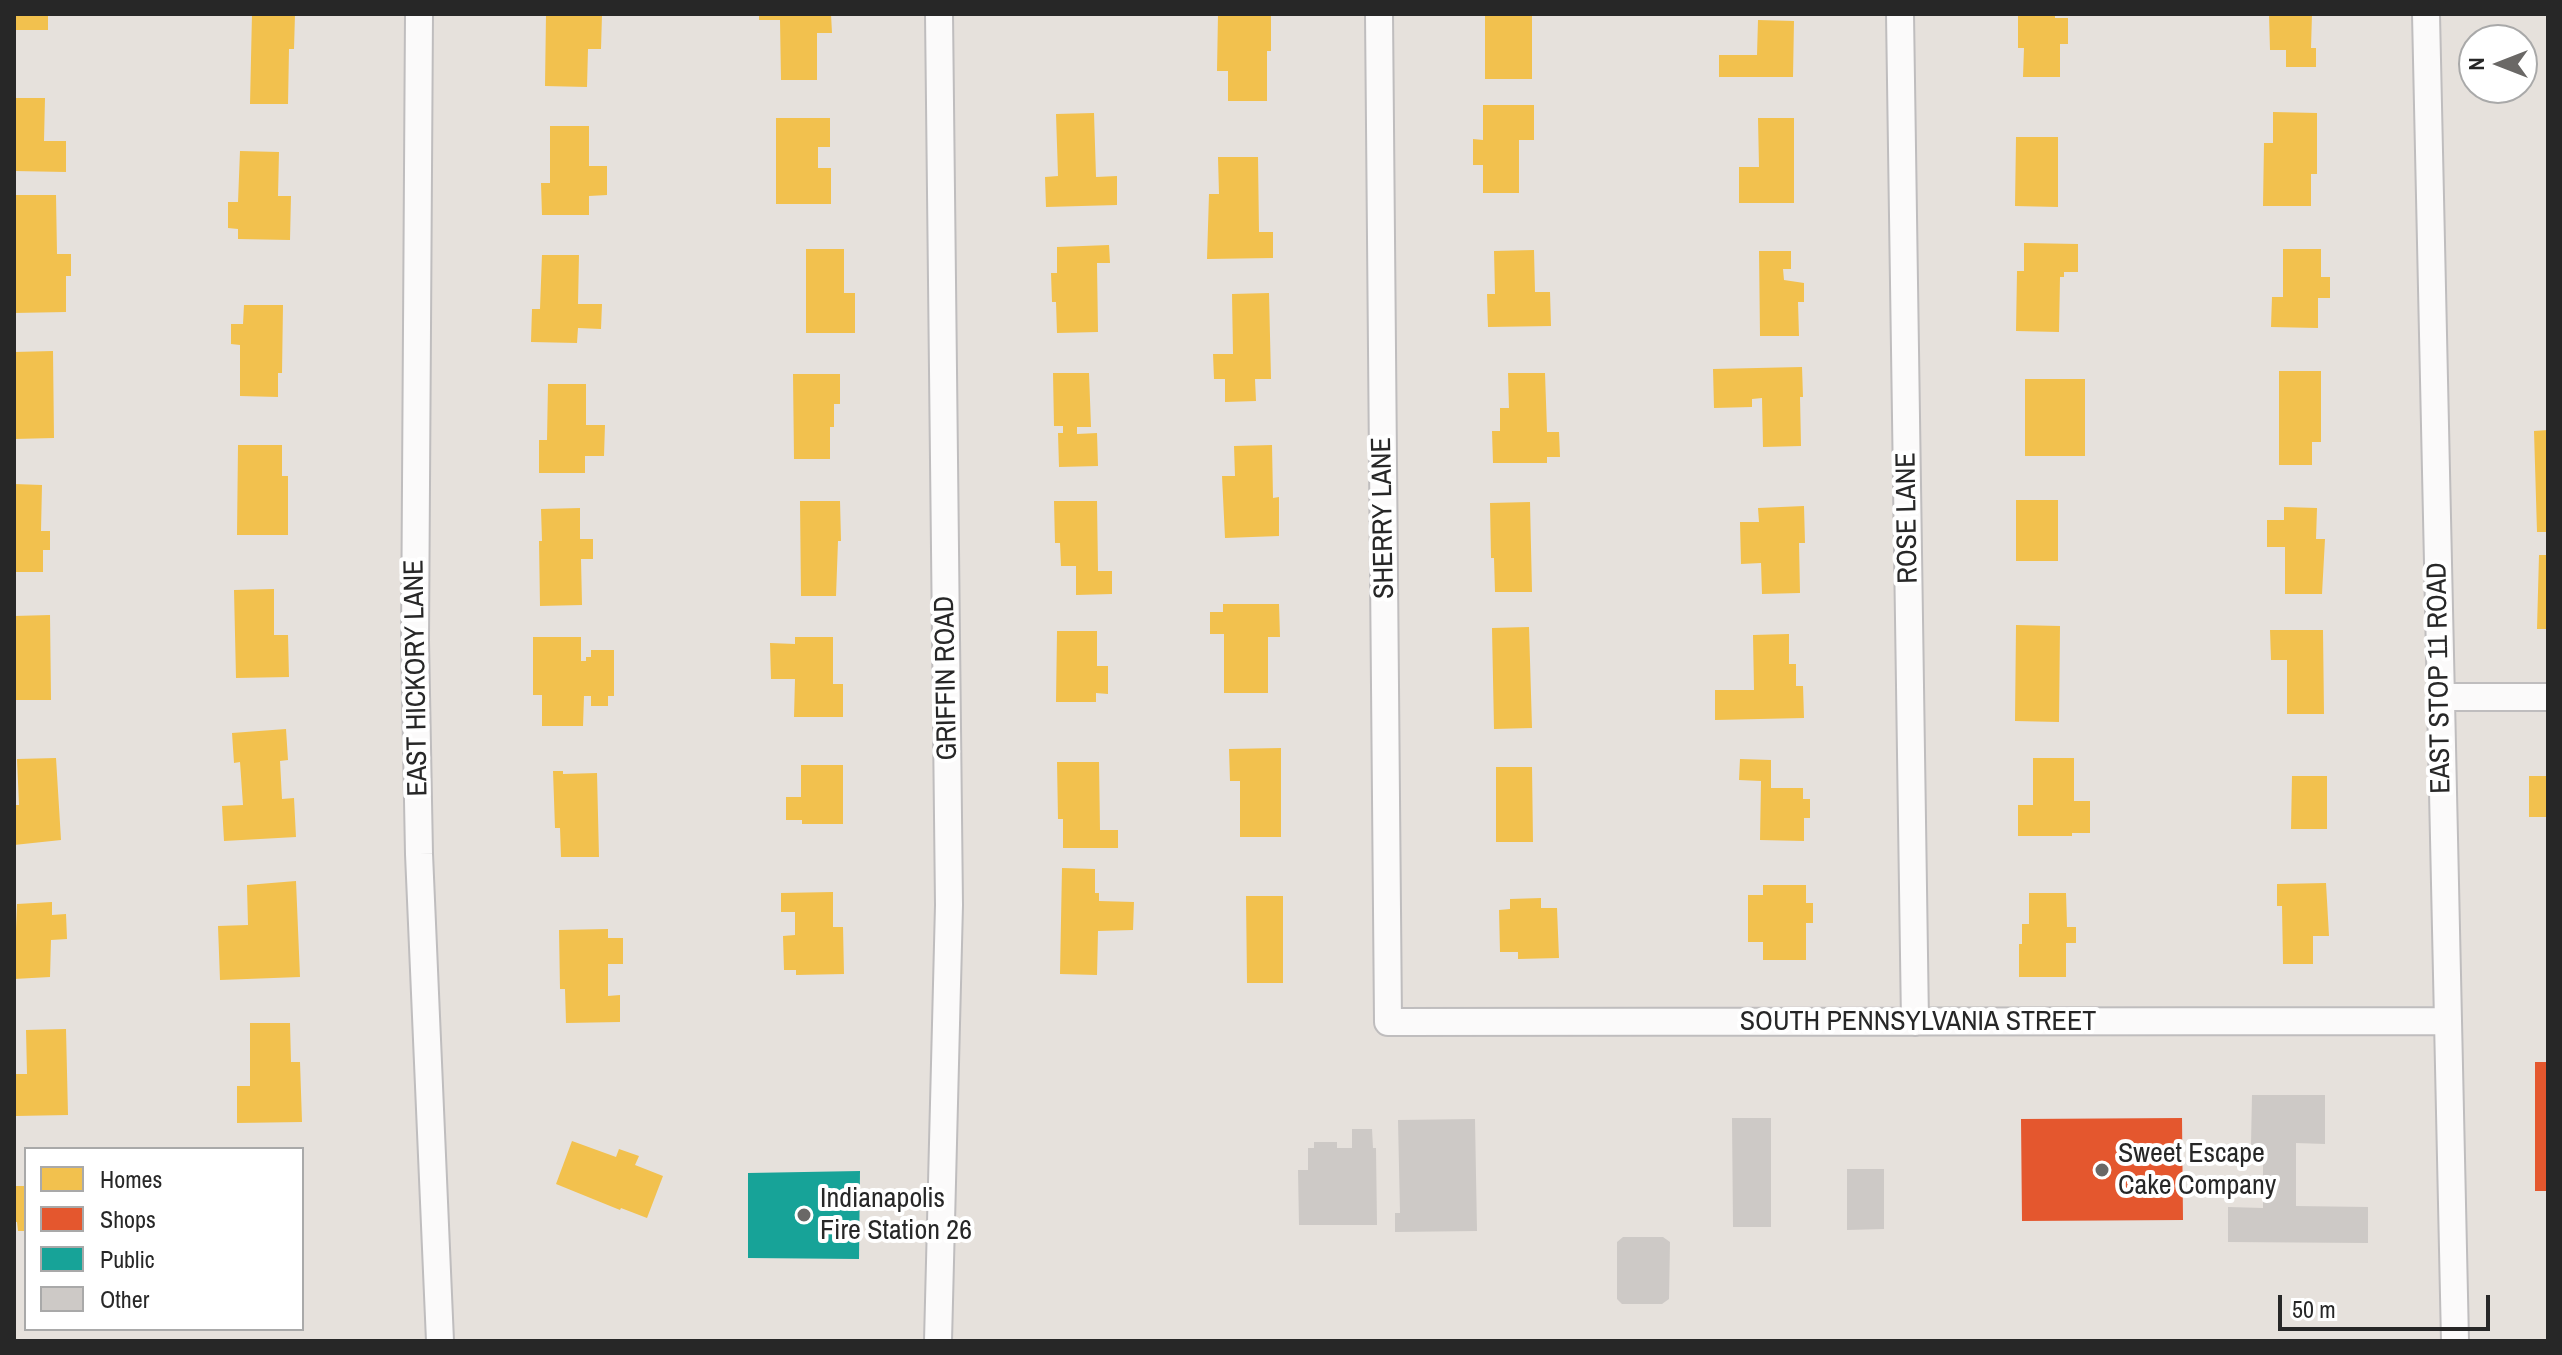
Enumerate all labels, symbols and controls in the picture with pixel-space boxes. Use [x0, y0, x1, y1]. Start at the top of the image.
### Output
north arrow [2458, 24, 2538, 104]
text: N [2461, 57, 2491, 71]
street label: SHERRY LANE [1366, 437, 1402, 599]
street label: ROSE LANE [1890, 452, 1926, 584]
street label: EAST HICKORY LANE [398, 559, 436, 797]
street label: EAST STOP 11 ROAD [2421, 562, 2459, 794]
street label: GRIFFIN ROAD [929, 595, 965, 761]
street label: SOUTH PENNSYLVANIA STREET [1740, 1005, 2096, 1039]
place label: Sweet Escape Cake Company [2118, 1137, 2276, 1203]
legend [24, 1147, 304, 1331]
marker: Sweet Escape Cake Company [2093, 1161, 2111, 1179]
text: Homes [100, 1163, 162, 1195]
place label: Indianapolis Fire Station 26 [820, 1182, 972, 1248]
text: Shops [100, 1203, 156, 1235]
marker: Indianapolis Fire Station 26 [795, 1206, 813, 1224]
text: Public [100, 1243, 155, 1275]
scale bar [2282, 1279, 2494, 1329]
text: Other [100, 1283, 149, 1315]
text: 50 m [2292, 1293, 2336, 1325]

